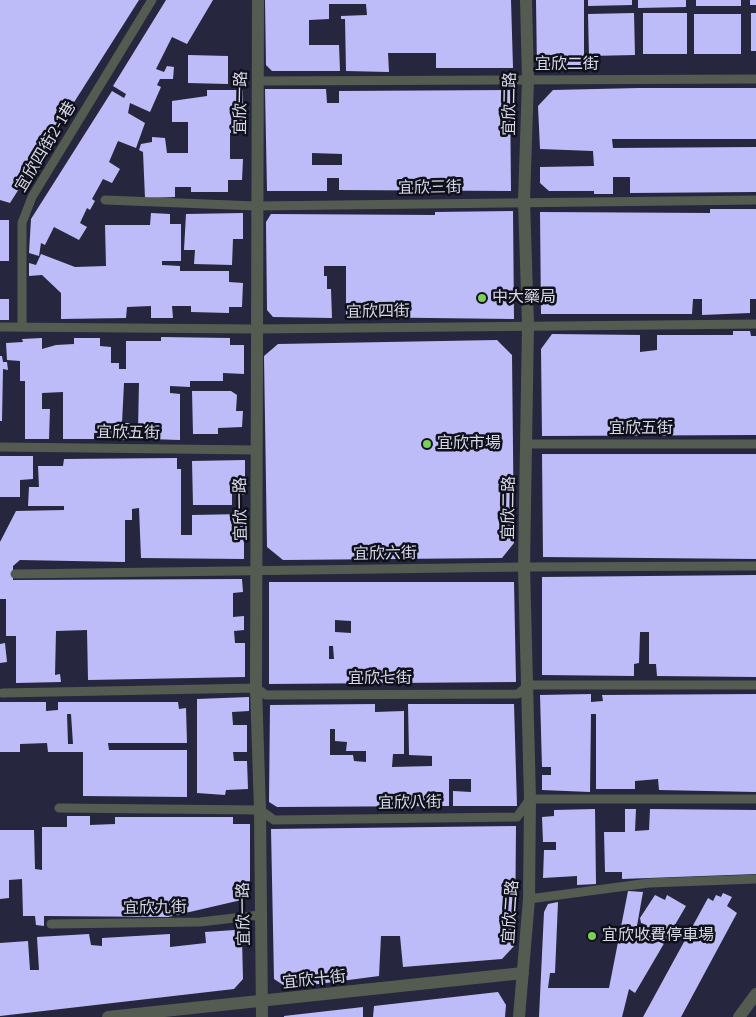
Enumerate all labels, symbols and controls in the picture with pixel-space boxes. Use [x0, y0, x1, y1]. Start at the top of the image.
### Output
street label: 宜欣二街 [535, 55, 599, 75]
street label: 宜欣一路 [231, 71, 251, 135]
street label: 宜欣二路 [500, 72, 520, 136]
street label: 宜欣四街2-1巷 [12, 98, 80, 196]
street label: 宜欣三街 [398, 178, 462, 198]
place label: 中大藥局 [492, 288, 556, 308]
marker: 中大藥局 [476, 292, 488, 304]
street label: 宜欣四街 [346, 302, 410, 322]
street label: 宜欣五街 [609, 419, 673, 439]
street label: 宜欣五街 [96, 423, 160, 443]
place label: 宜欣市場 [437, 434, 501, 454]
marker: 宜欣市場 [421, 438, 433, 450]
street label: 宜欣二路 [499, 476, 519, 540]
street label: 宜欣一路 [231, 477, 251, 541]
street label: 宜欣六街 [353, 544, 417, 564]
street label: 宜欣七街 [348, 669, 412, 689]
street label: 宜欣八街 [378, 793, 442, 813]
street label: 宜欣二路 [499, 879, 523, 945]
street label: 宜欣一路 [234, 882, 254, 946]
street label: 宜欣九街 [123, 898, 187, 918]
place label: 宜欣收費停車場 [602, 926, 714, 946]
marker: 宜欣收費停車場 [586, 930, 598, 942]
street label: 宜欣十街 [281, 967, 347, 993]

